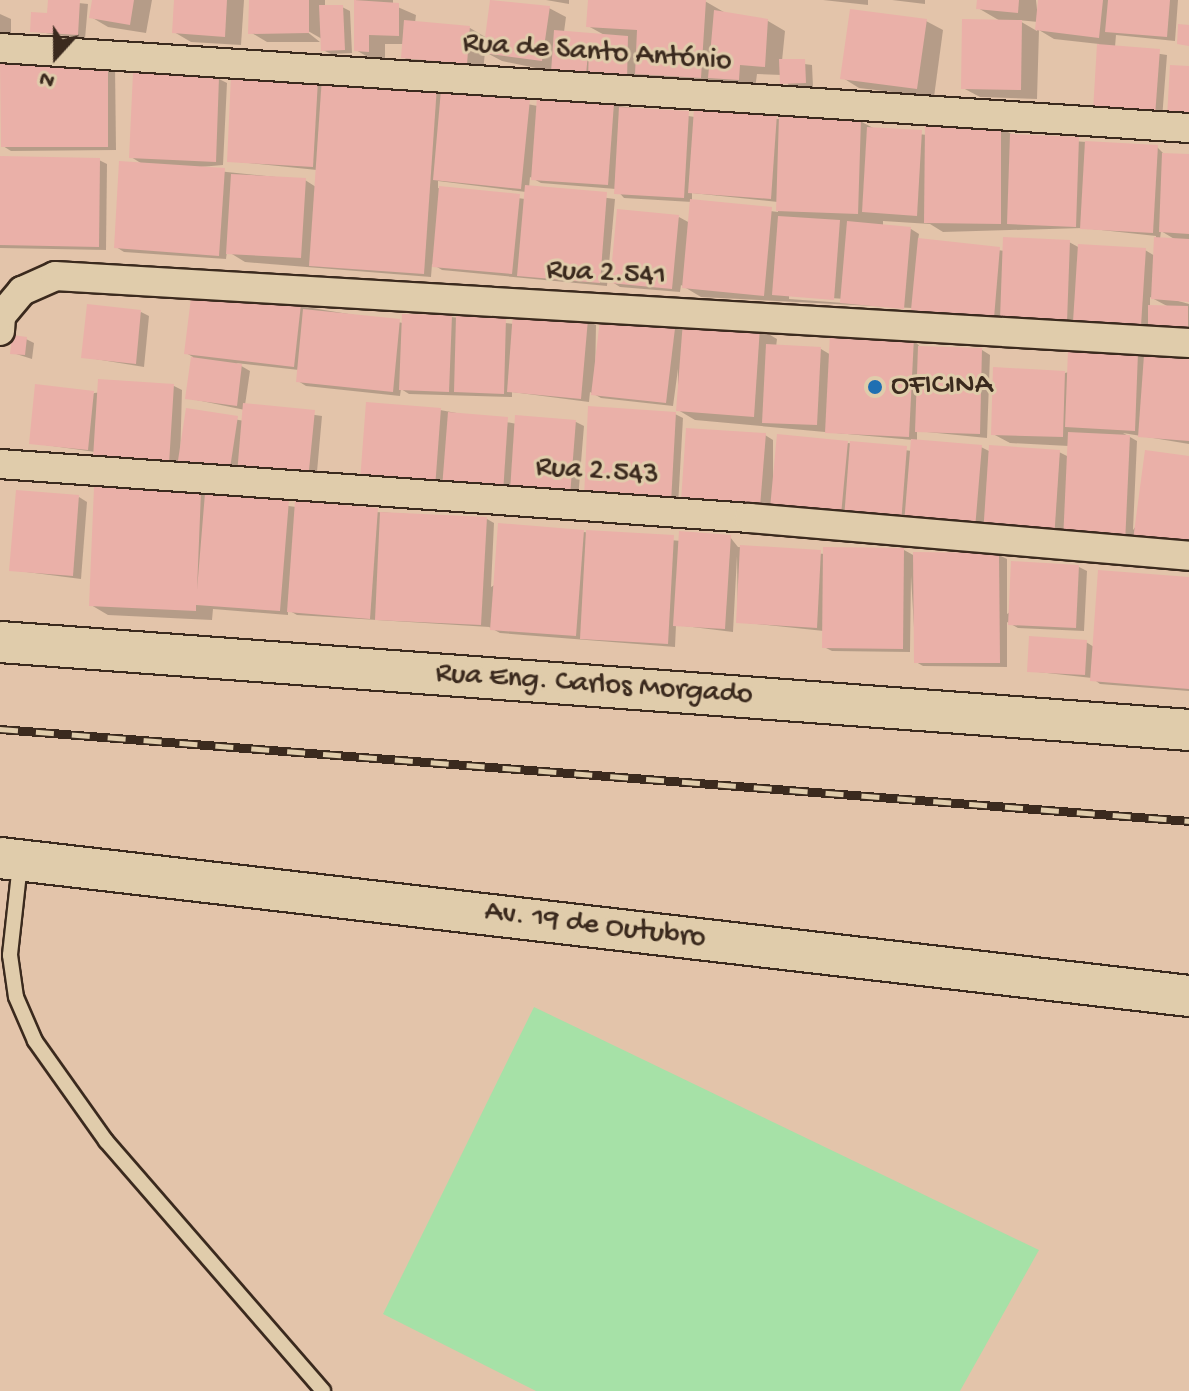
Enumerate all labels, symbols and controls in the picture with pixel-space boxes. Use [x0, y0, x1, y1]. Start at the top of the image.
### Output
north arrow [16, 16, 96, 96]
street label: Rua de Santo António [461, 27, 733, 81]
text: N [36, 64, 59, 93]
street label: Rua 2.541 [545, 254, 667, 296]
place label: OFICINA [891, 369, 992, 405]
marker: OFICINA [866, 378, 884, 396]
street label: Rua 2.543 [534, 451, 660, 495]
street label: Rua Eng. Carlos Morgado [434, 657, 754, 715]
street label: Av. 19 de Outubro [482, 896, 708, 958]

